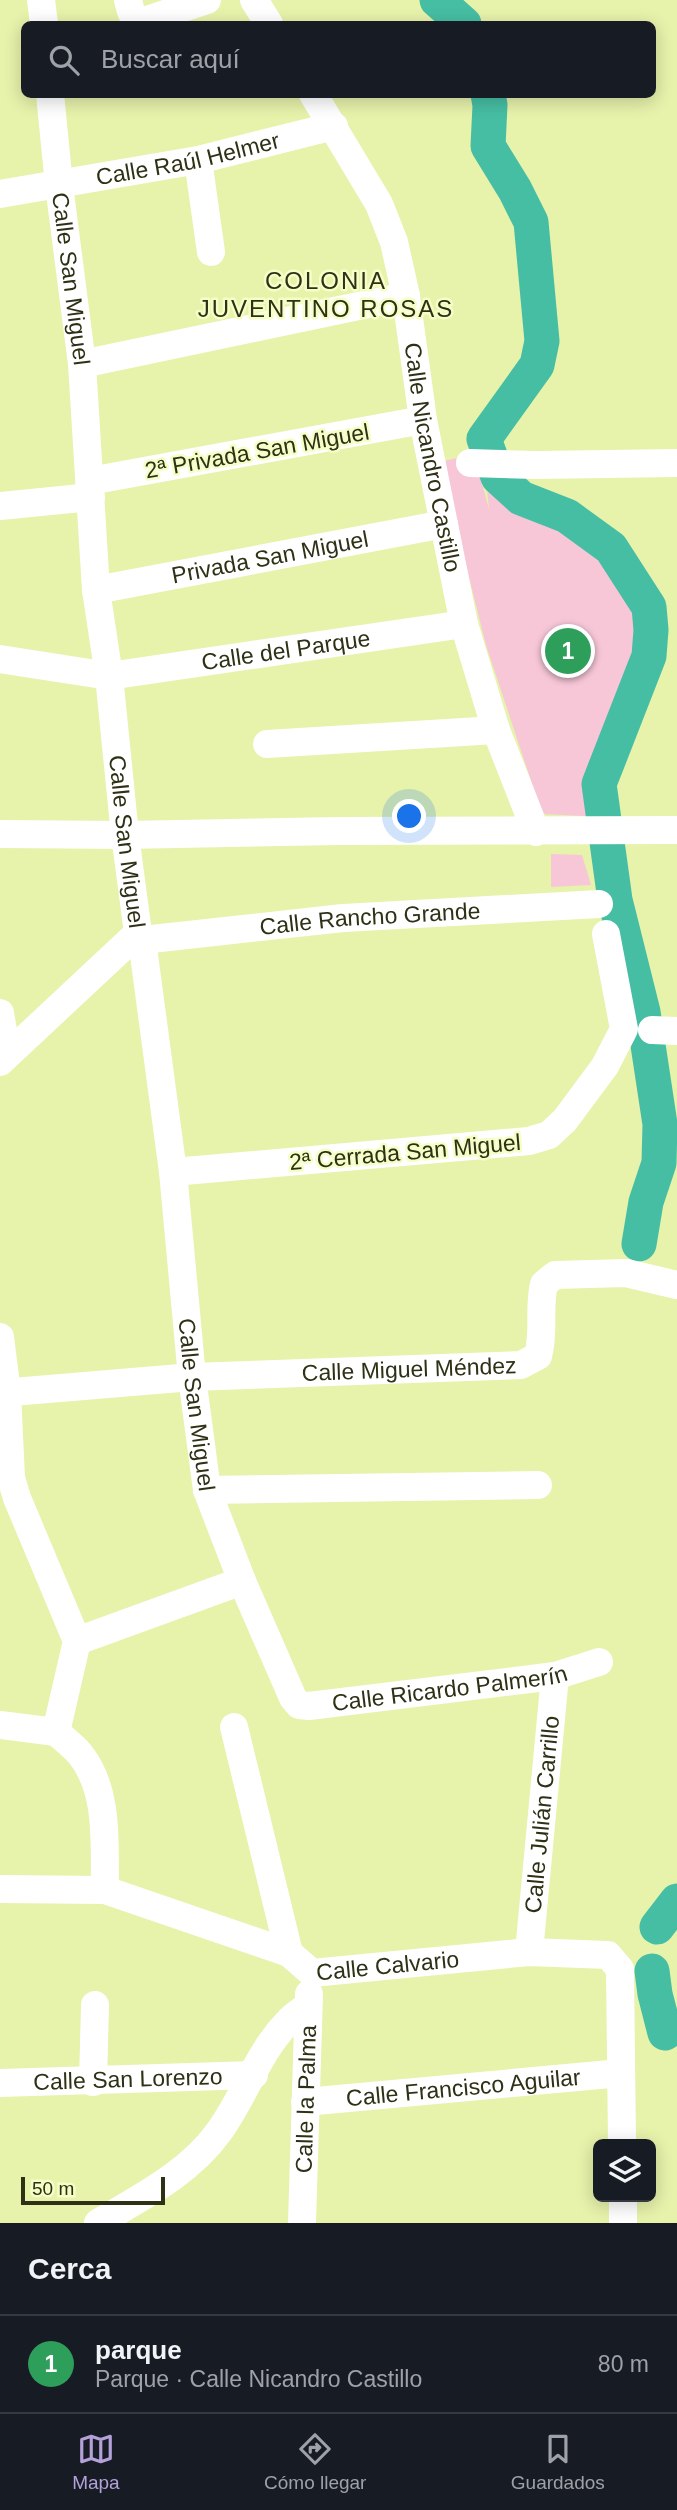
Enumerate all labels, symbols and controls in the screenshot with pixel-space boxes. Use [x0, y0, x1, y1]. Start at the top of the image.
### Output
search box [21, 21, 656, 98]
icon: search [45, 41, 83, 79]
text: Buscar aquí [101, 44, 240, 74]
street label: Calle Raúl Helmer [94, 127, 282, 190]
street label: Calle San Miguel [47, 191, 95, 367]
district label: COLONIA JUVENTINO ROSAS [198, 267, 454, 322]
street label: Calle Nicandro Castillo [400, 341, 466, 574]
street label: 2ª Privada San Miguel [143, 418, 371, 484]
street label: Privada San Miguel [169, 526, 370, 588]
street label: Calle del Parque [200, 625, 372, 675]
pin: 1 [545, 625, 591, 677]
street label: Calle San Miguel [104, 754, 150, 930]
your location [392, 799, 426, 833]
street label: Calle Rancho Grande [258, 898, 481, 940]
street label: 2ª Cerrada San Miguel [288, 1129, 522, 1175]
street label: Calle San Miguel [174, 1317, 220, 1493]
street label: Calle Miguel Méndez [301, 1352, 517, 1386]
street label: Calle Ricardo Palmerín [331, 1660, 570, 1716]
street label: Calle Julián Carrillo [520, 1715, 564, 1915]
street label: Calle Calvario [315, 1946, 460, 1986]
street label: Calle la Palma [291, 2024, 321, 2174]
street label: Calle San Lorenzo [33, 2063, 223, 2095]
street label: Calle Francisco Aguilar [345, 2064, 582, 2111]
map controls [593, 2139, 656, 2202]
button: layers [593, 2139, 656, 2202]
scale bar [21, 2174, 164, 2206]
text: 50 m [32, 2178, 74, 2199]
text: Cerca [28, 2252, 111, 2285]
text: parque [95, 2335, 182, 2365]
text: 1 [45, 2351, 57, 2377]
text: 80 m [598, 2351, 649, 2377]
text: Parque · Calle Nicandro Castillo [95, 2366, 422, 2392]
tab: Mapa [72, 2430, 120, 2494]
tab: Cómo llegar [264, 2430, 366, 2494]
tab: Guardados [511, 2430, 605, 2494]

